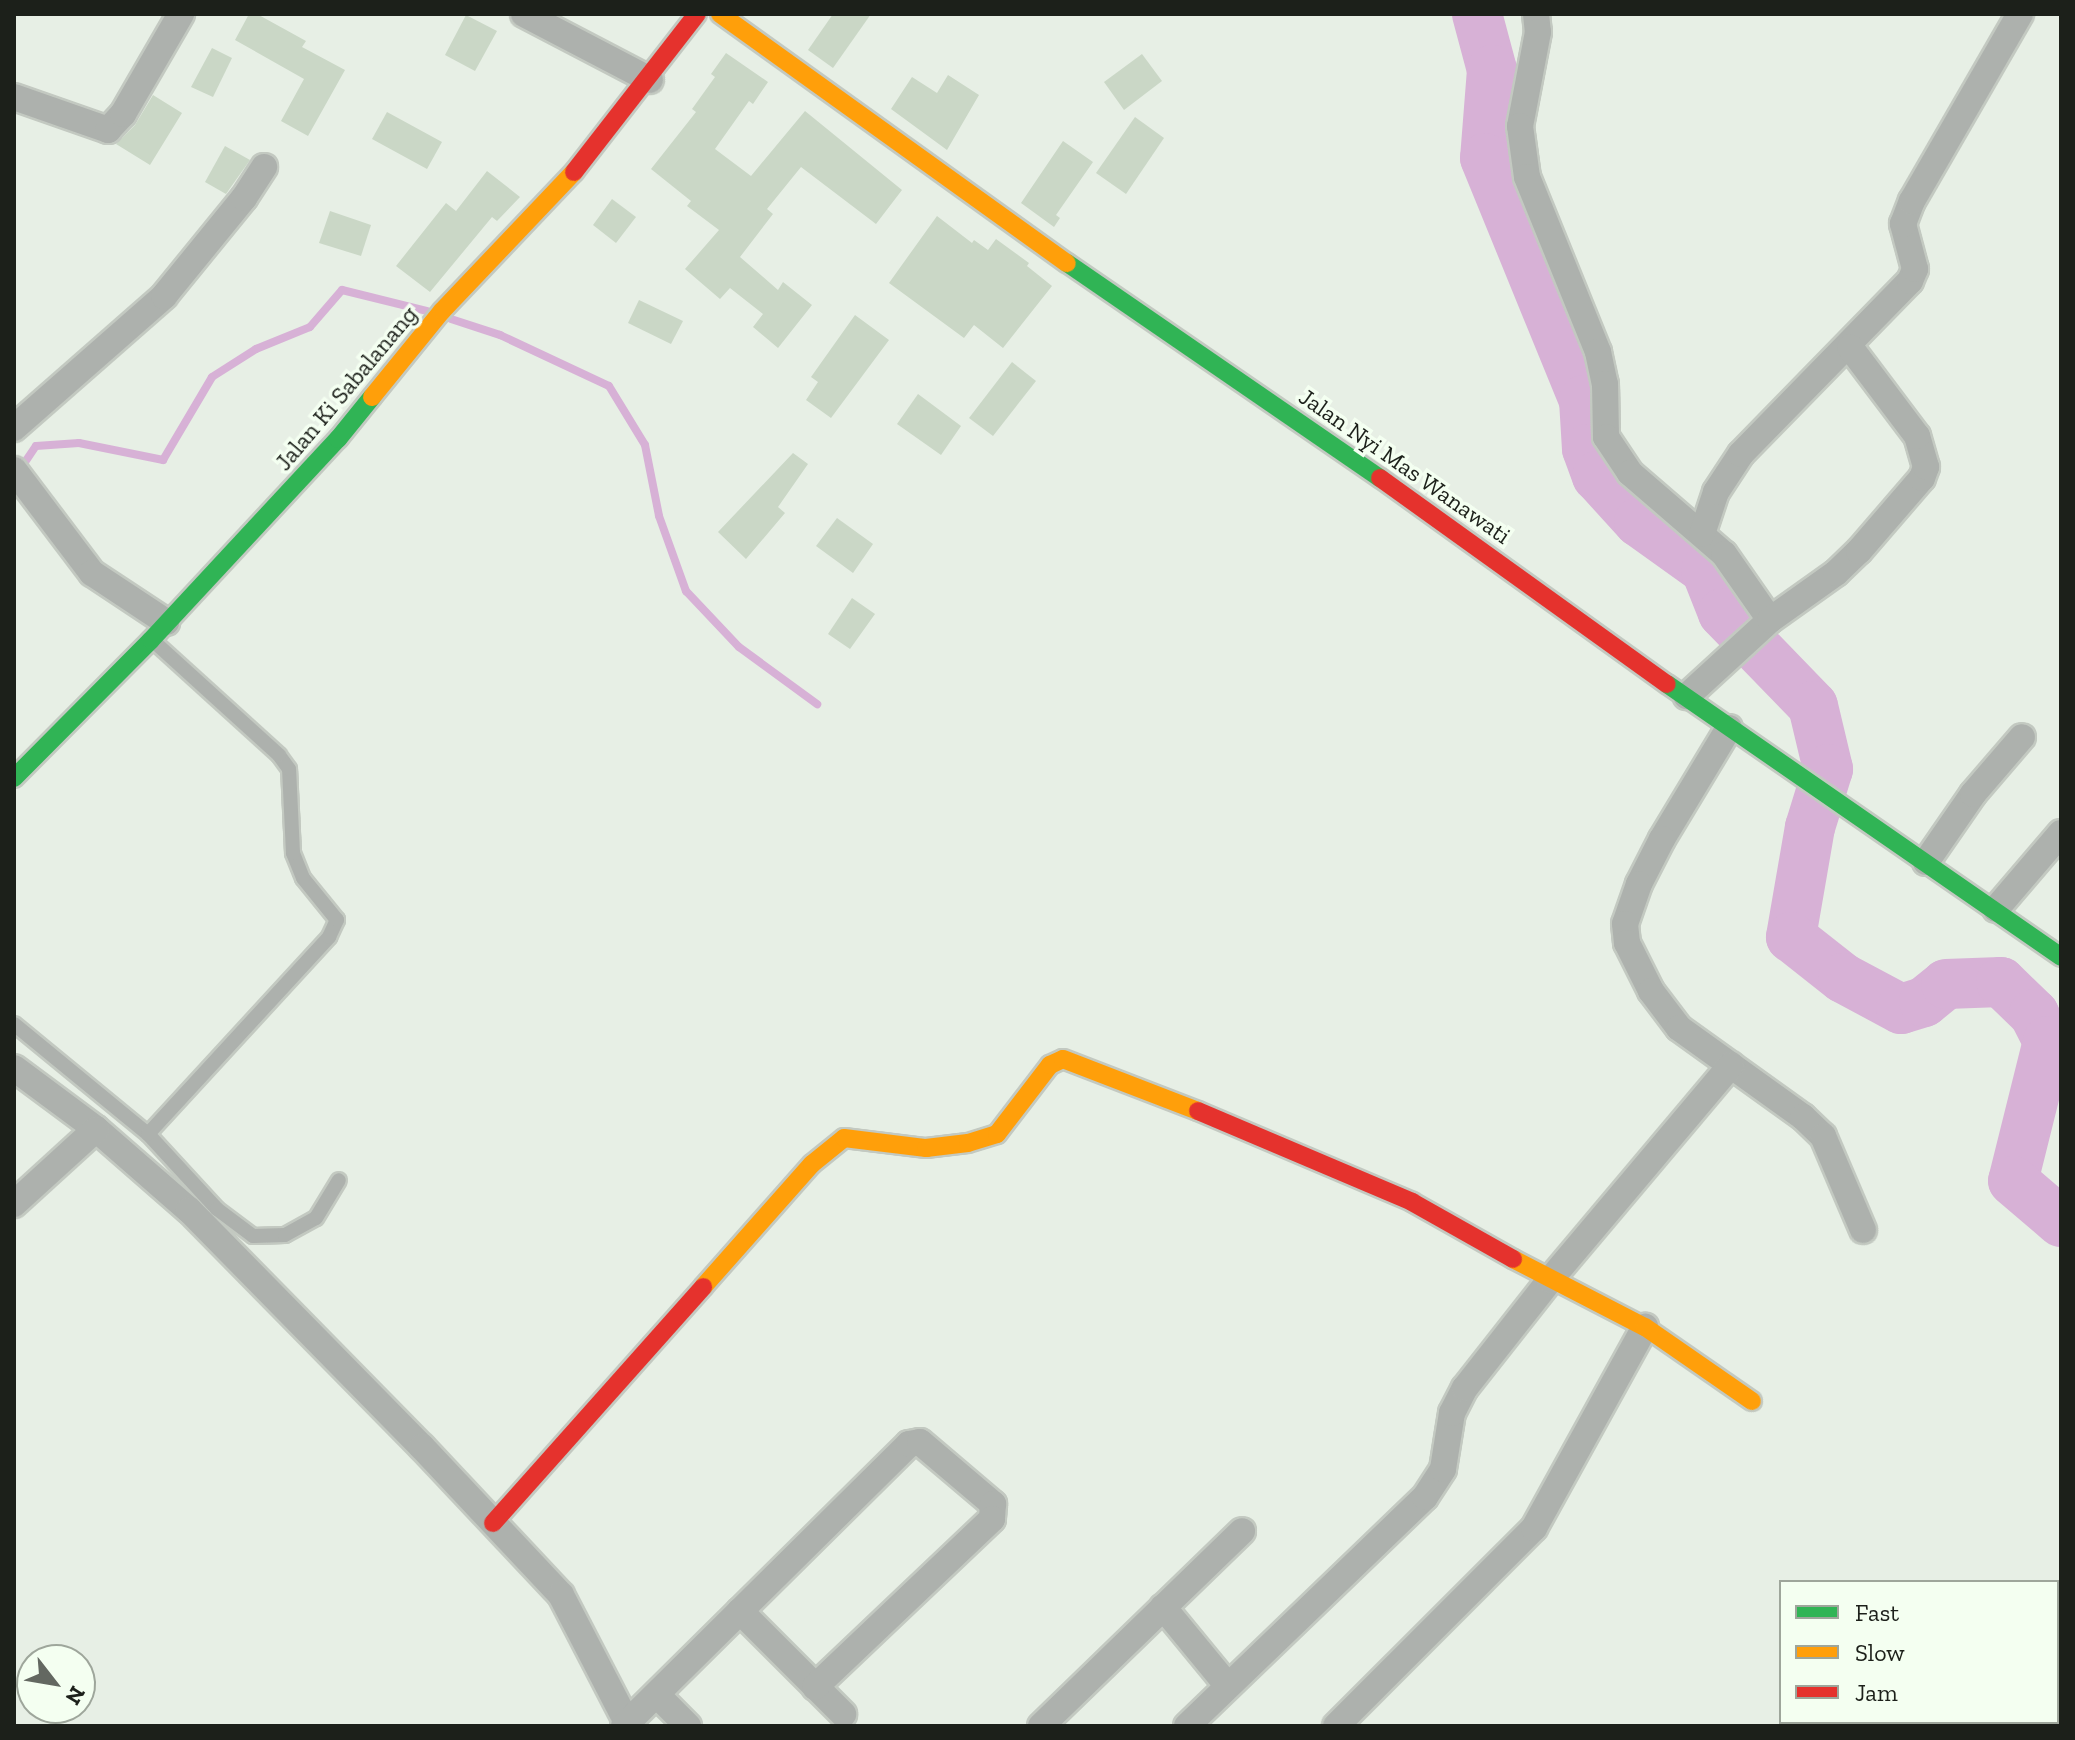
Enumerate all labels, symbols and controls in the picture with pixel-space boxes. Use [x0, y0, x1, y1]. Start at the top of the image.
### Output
street label: Jalan Ki Sabalanang [269, 300, 423, 476]
street label: Jalan Nyi Mas Wanawati [1293, 382, 1517, 550]
legend [1779, 1580, 2059, 1724]
text: Fast [1855, 1598, 1899, 1627]
text: Slow [1855, 1638, 1905, 1667]
north arrow [16, 1644, 96, 1724]
text: Jam [1855, 1678, 1898, 1707]
text: N [59, 1681, 91, 1710]

